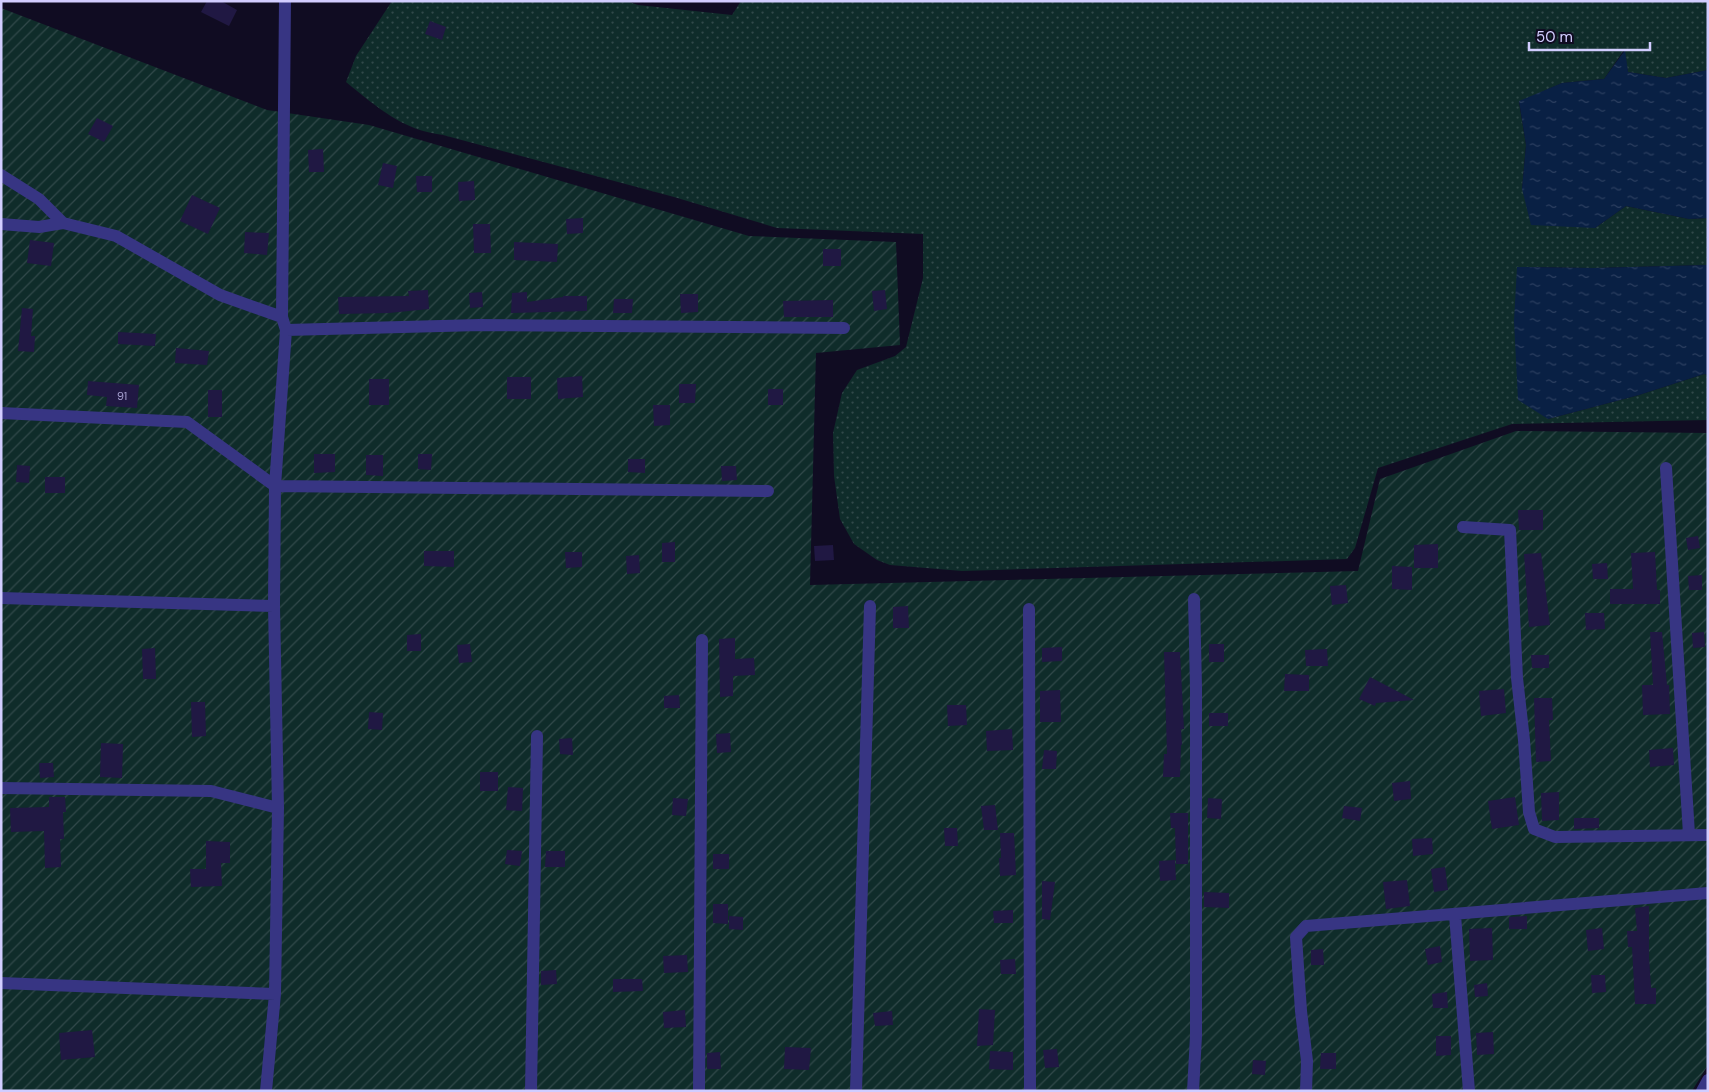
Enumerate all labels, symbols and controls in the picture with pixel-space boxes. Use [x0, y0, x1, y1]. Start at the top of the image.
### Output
scale bar [1529, 20, 1650, 52]
text: 50 m [1536, 27, 1573, 47]
house number: 91 [117, 389, 127, 403]

